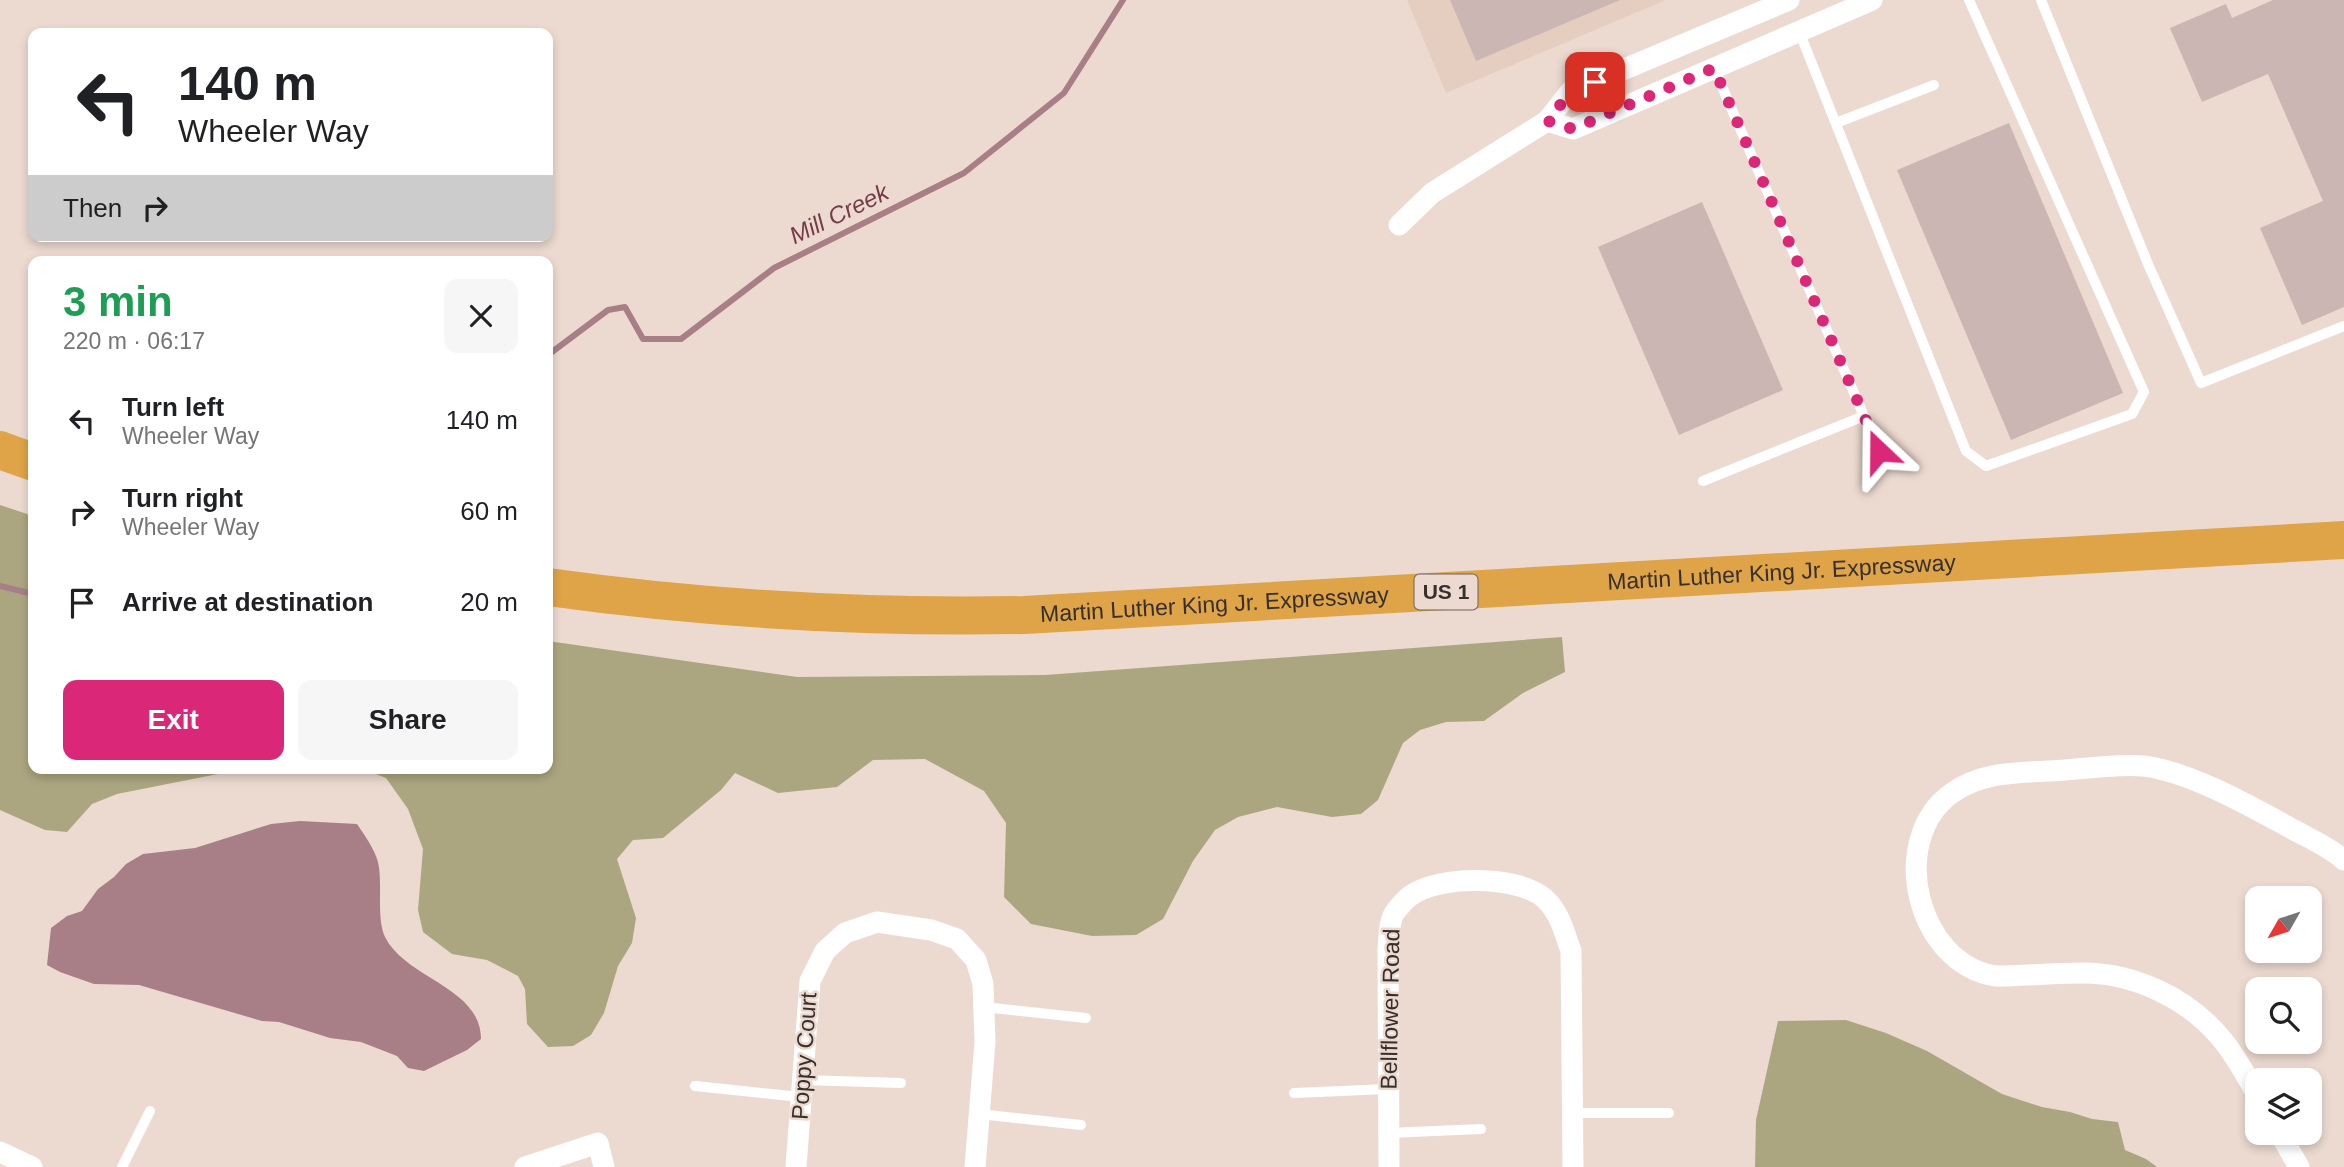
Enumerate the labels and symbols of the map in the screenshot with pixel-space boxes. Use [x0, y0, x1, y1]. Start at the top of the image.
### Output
pin [1565, 52, 1625, 112]
water label: Mill Creek [785, 177, 894, 249]
position arrow [1842, 414, 1916, 488]
street label: Martin Luther King Jr. Expressway [1606, 549, 1957, 595]
road number: US 1 [1414, 574, 1478, 610]
street label: Martin Luther King Jr. Expressway [1039, 581, 1390, 627]
north arrow [2245, 886, 2322, 962]
street label: Bellflower Road [1376, 928, 1404, 1090]
street label: Poppy Court [787, 991, 821, 1121]

